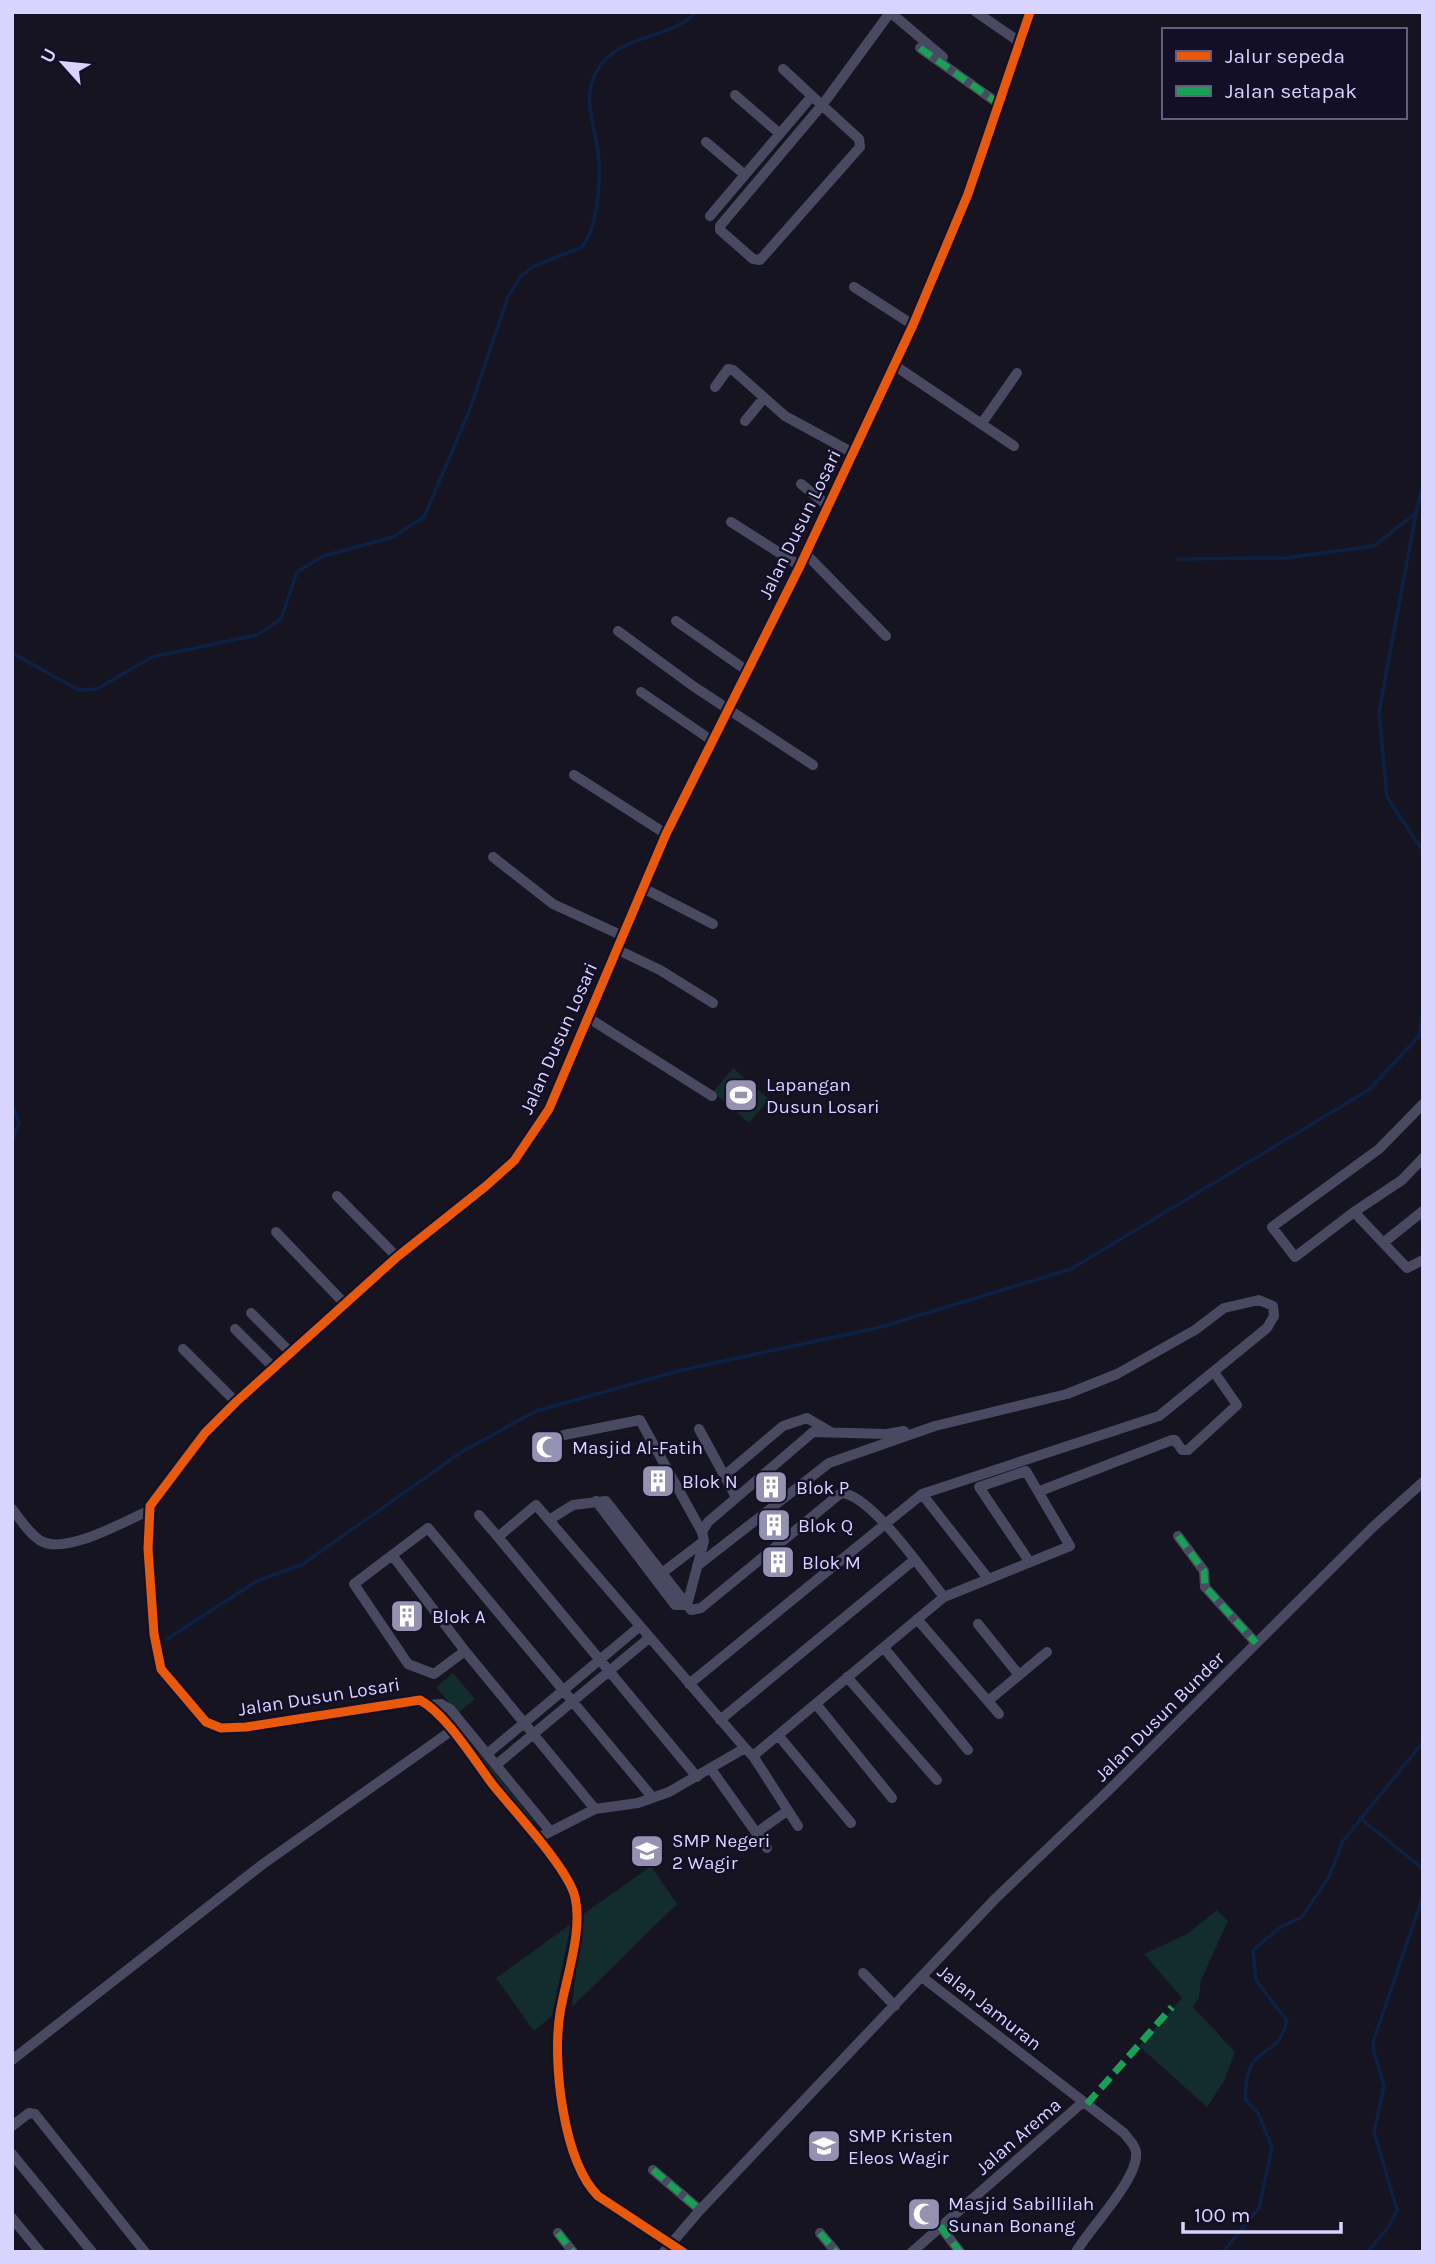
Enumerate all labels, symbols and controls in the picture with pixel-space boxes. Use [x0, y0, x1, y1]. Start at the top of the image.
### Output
north arrow [28, 28, 98, 98]
legend [1162, 28, 1407, 119]
text: Jalur sepeda [1225, 44, 1345, 68]
text: U [36, 45, 62, 67]
text: Jalan setapak [1225, 79, 1357, 103]
street label: Jalan Dusun Losari [754, 446, 846, 603]
street label: Jalan Dusun Losari [516, 959, 602, 1118]
place label: Lapangan Dusun Losari [766, 1074, 880, 1118]
sports icon: Lapangan Dusun Losari [722, 1076, 760, 1114]
mosque icon: Masjid Al-Fatih [528, 1428, 566, 1466]
place label: Masjid Al-Fatih [572, 1437, 703, 1459]
building icon: Blok N [639, 1462, 677, 1500]
building icon: Blok P [752, 1468, 790, 1506]
place label: Blok N [682, 1471, 738, 1493]
place label: Blok P [796, 1477, 849, 1499]
building icon: Blok Q [755, 1506, 793, 1544]
place label: Blok Q [798, 1515, 853, 1537]
building icon: Blok M [759, 1543, 797, 1581]
place label: Blok M [802, 1552, 861, 1574]
building icon: Blok A [388, 1597, 426, 1635]
place label: Blok A [432, 1606, 486, 1628]
street label: Jalan Dusun Bunder [1090, 1647, 1229, 1786]
street label: Jalan Dusun Losari [237, 1673, 402, 1721]
place label: SMP Negeri 2 Wagir [672, 1830, 770, 1874]
school or university icon: SMP Negeri 2 Wagir [628, 1832, 666, 1870]
street label: Jalan Jamuran [933, 1960, 1046, 2055]
street label: Jalan Arema [972, 2094, 1066, 2180]
place label: SMP Kristen Eleos Wagir [848, 2125, 953, 2169]
school or university icon: SMP Kristen Eleos Wagir [805, 2127, 843, 2165]
scale bar [1183, 2190, 1340, 2234]
place label: Masjid Sabillilah Sunan Bonang [948, 2193, 1094, 2237]
mosque icon: Masjid Sabillilah Sunan Bonang [905, 2195, 943, 2233]
text: 100 m [1194, 2203, 1251, 2227]

